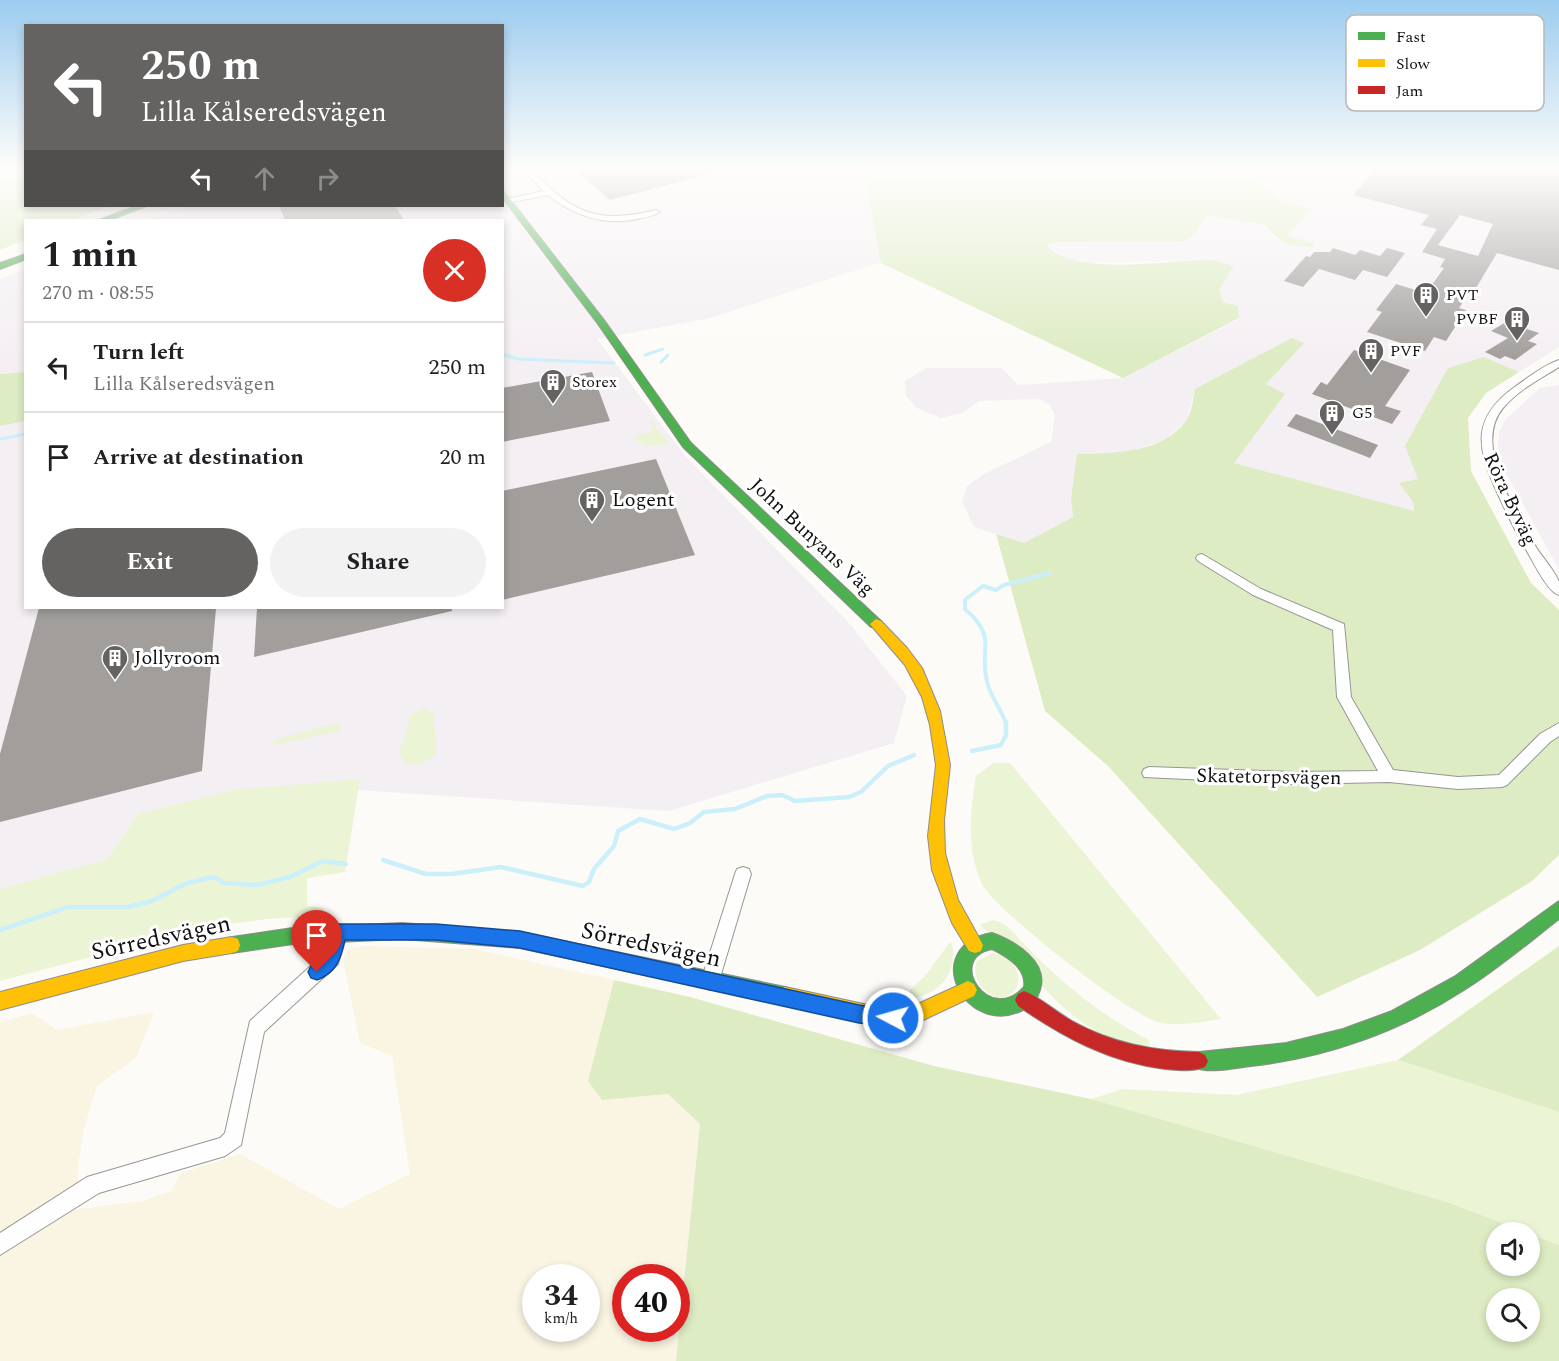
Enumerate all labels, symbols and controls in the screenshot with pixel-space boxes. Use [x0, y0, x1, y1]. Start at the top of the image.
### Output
legend [1346, 15, 1544, 111]
text: Fast [1396, 25, 1426, 49]
text: 250 m [141, 35, 260, 98]
icon: left [42, 48, 120, 126]
text: Slow [1396, 52, 1431, 76]
text: Jam [1396, 79, 1424, 103]
text: Lilla Kålseredsvägen [141, 92, 387, 134]
icon: left [185, 162, 218, 195]
icon: ahead [248, 162, 281, 195]
icon: right [311, 162, 344, 195]
text: 1 min [42, 228, 138, 283]
button: close [423, 239, 486, 302]
text: 270 m · 08:55 [42, 278, 154, 308]
building icon: PVT [1411, 280, 1441, 318]
place label: PVT [1446, 283, 1479, 307]
building icon: PVBF [1502, 304, 1532, 342]
place label: PVBF [1456, 307, 1498, 331]
text: Turn left [93, 336, 185, 369]
building icon: PVF [1356, 336, 1386, 374]
place label: PVF [1390, 339, 1422, 363]
icon: left [42, 351, 75, 384]
text: 250 m [429, 351, 486, 384]
building icon: Storex [538, 367, 568, 405]
text: Lilla Kålseredsvägen [93, 369, 275, 399]
place label: Storex [572, 370, 617, 394]
building icon: G5 [1317, 398, 1347, 436]
place label: G5 [1352, 401, 1372, 425]
icon: arrive [42, 441, 75, 474]
text: Arrive at destination [93, 441, 304, 474]
text: 20 m [440, 441, 486, 474]
street label: Röra Byväg [1475, 447, 1545, 551]
street label: John Bunyans Väg [743, 471, 881, 603]
building icon: Logent [577, 485, 607, 523]
place label: Logent [612, 485, 675, 515]
button: Exit [42, 528, 258, 597]
button: Share [270, 528, 486, 597]
building icon: Jollyroom [100, 643, 130, 681]
place label: Jollyroom [134, 643, 220, 673]
street label: Skatetorpsvägen [1196, 761, 1342, 793]
street label: Sörredsvägen [88, 906, 234, 970]
pin [291, 910, 342, 972]
street label: Sörredsvägen [578, 913, 724, 977]
icon: arrive [300, 919, 333, 952]
position arrow [861, 986, 925, 1050]
map controls [1486, 1222, 1540, 1342]
button: sound [1486, 1222, 1540, 1276]
speed limit sign: 40 [612, 1264, 690, 1342]
text: 34 [544, 1273, 578, 1319]
button: search [1486, 1288, 1540, 1342]
text: km/h [544, 1307, 578, 1330]

